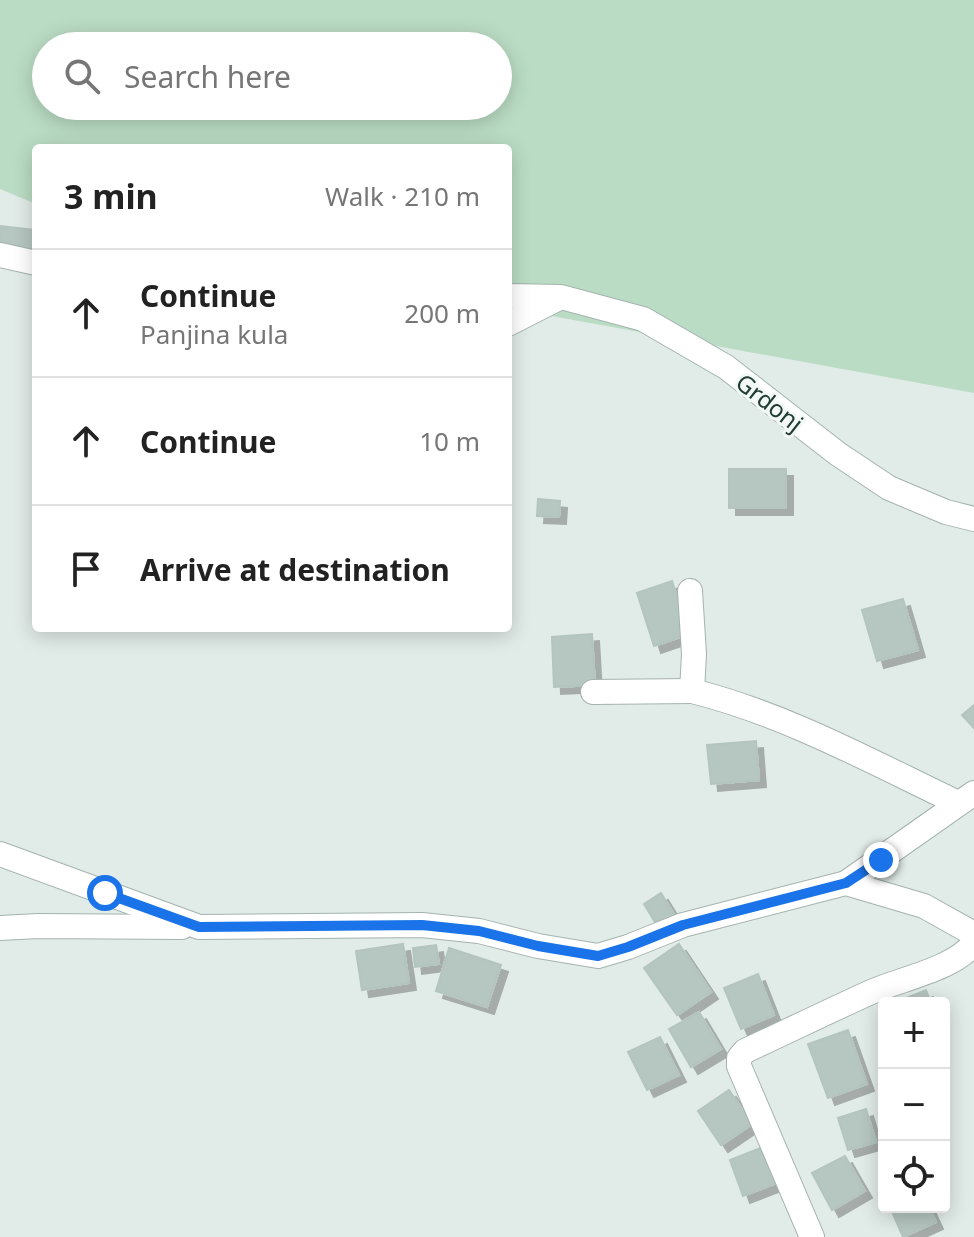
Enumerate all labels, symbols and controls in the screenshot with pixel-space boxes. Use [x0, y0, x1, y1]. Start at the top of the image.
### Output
search box [32, 32, 512, 120]
icon: search [60, 54, 104, 98]
text: Search here [124, 56, 291, 97]
text: 3 min [64, 173, 158, 219]
text: Walk · 210 m [325, 178, 480, 214]
text: Continue [140, 275, 276, 316]
icon: ahead [64, 291, 108, 335]
text: 200 m [404, 295, 480, 331]
text: Panjina kula [140, 316, 288, 352]
street label: Grdonj [729, 365, 811, 439]
icon: ahead [64, 419, 108, 463]
text: Continue [140, 421, 276, 462]
text: 10 m [419, 423, 480, 459]
icon: arrive [64, 547, 108, 591]
text: Arrive at destination [140, 549, 450, 590]
route end [863, 842, 899, 878]
route start [87, 875, 123, 911]
map controls [878, 997, 950, 1213]
button: + [878, 997, 950, 1069]
button: − [878, 1069, 950, 1141]
button: locate [878, 1141, 950, 1213]

